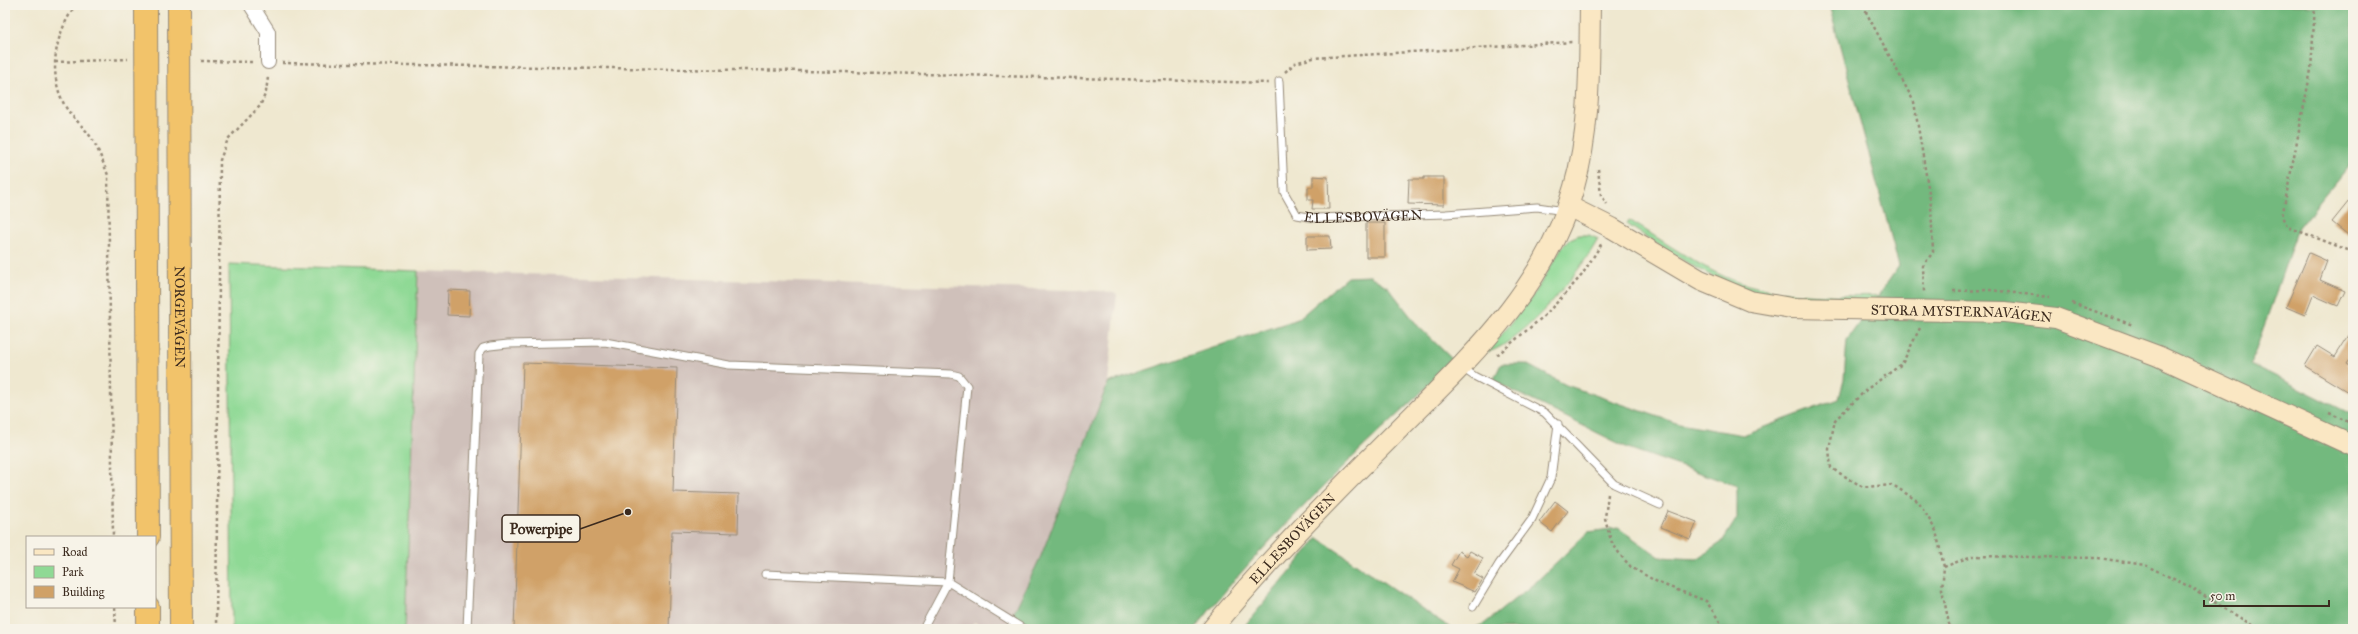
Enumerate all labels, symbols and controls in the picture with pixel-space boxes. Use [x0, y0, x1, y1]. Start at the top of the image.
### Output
street label: ELLESBOVÄGEN [1303, 207, 1423, 227]
street label: NORGEVÄGEN [171, 266, 189, 368]
street label: STORA MYSTERNAVÄGEN [1871, 301, 2053, 327]
street label: ELLESBOVÄGEN [1246, 490, 1340, 588]
callout: Powerpipe [502, 515, 580, 542]
text: Powerpipe [510, 520, 573, 539]
legend [26, 536, 156, 608]
text: Road [62, 545, 88, 559]
text: Park [62, 565, 84, 579]
scale bar [2204, 582, 2329, 608]
text: Building [62, 585, 105, 600]
text: 50 m [2210, 589, 2235, 603]

